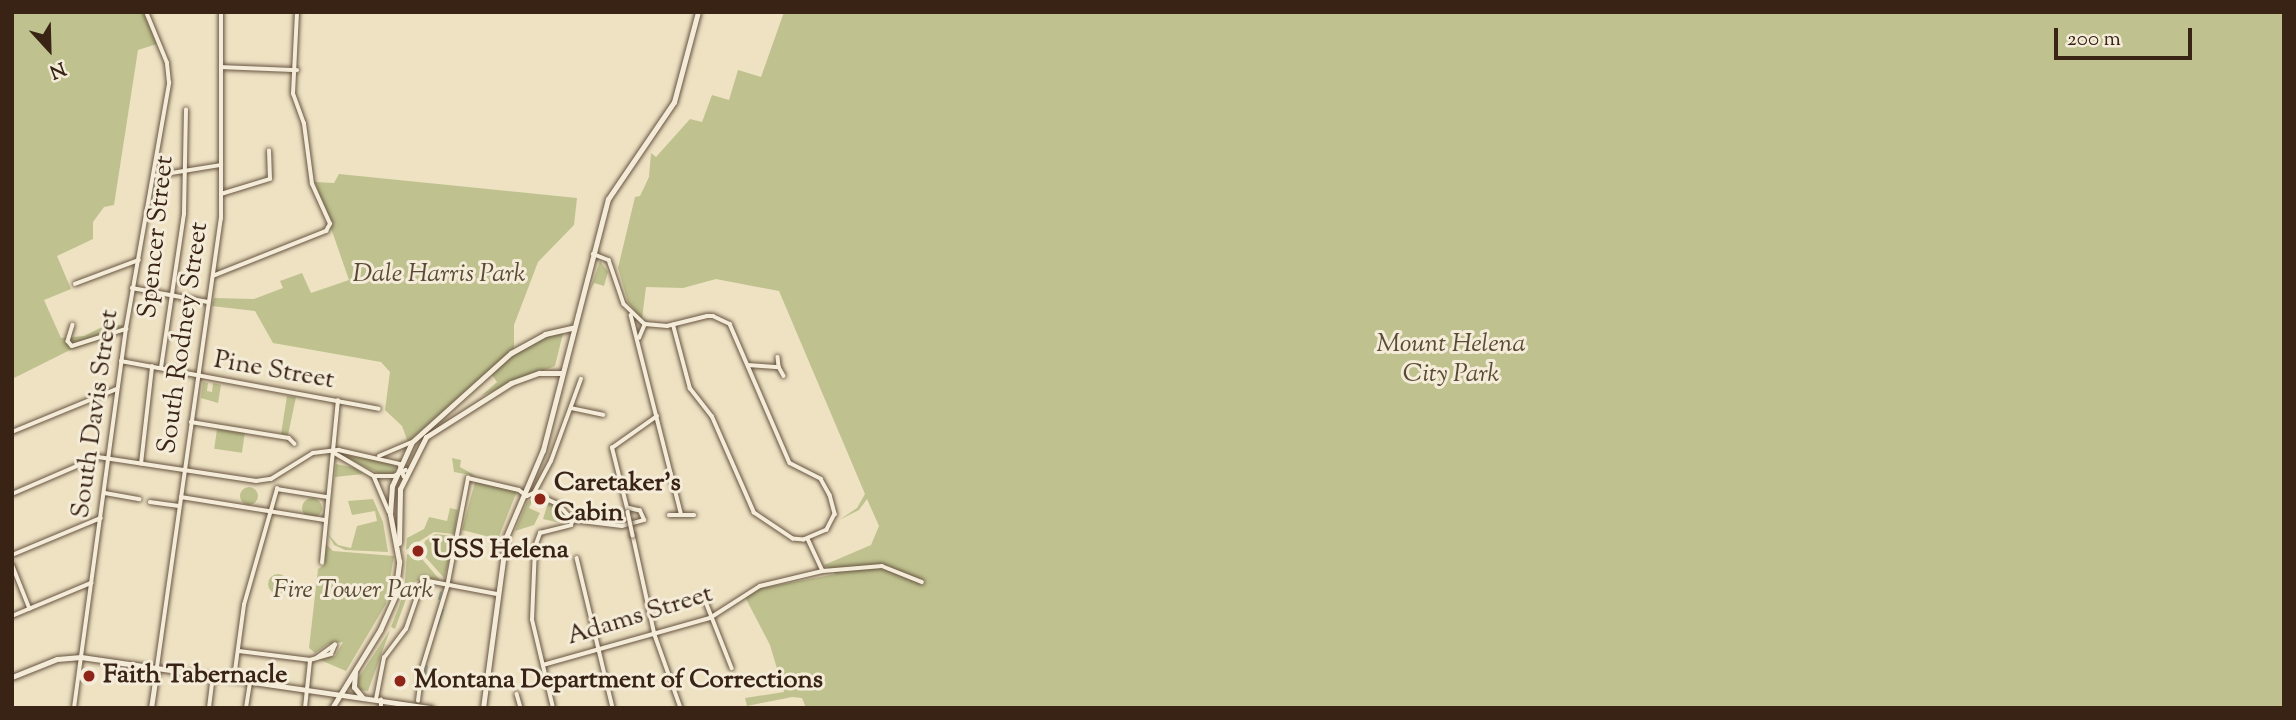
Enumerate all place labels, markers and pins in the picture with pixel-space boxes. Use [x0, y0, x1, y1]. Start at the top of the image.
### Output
place label: Caretaker's Cabin [554, 468, 681, 530]
marker: Caretaker's Cabin [532, 491, 548, 507]
place label: USS Helena [432, 535, 569, 567]
marker: USS Helena [410, 543, 426, 559]
place label: Faith Tabernacle [103, 660, 287, 692]
place label: Montana Department of Corrections [414, 665, 823, 697]
marker: Faith Tabernacle [81, 668, 97, 684]
marker: Montana Department of Corrections [392, 673, 408, 689]

